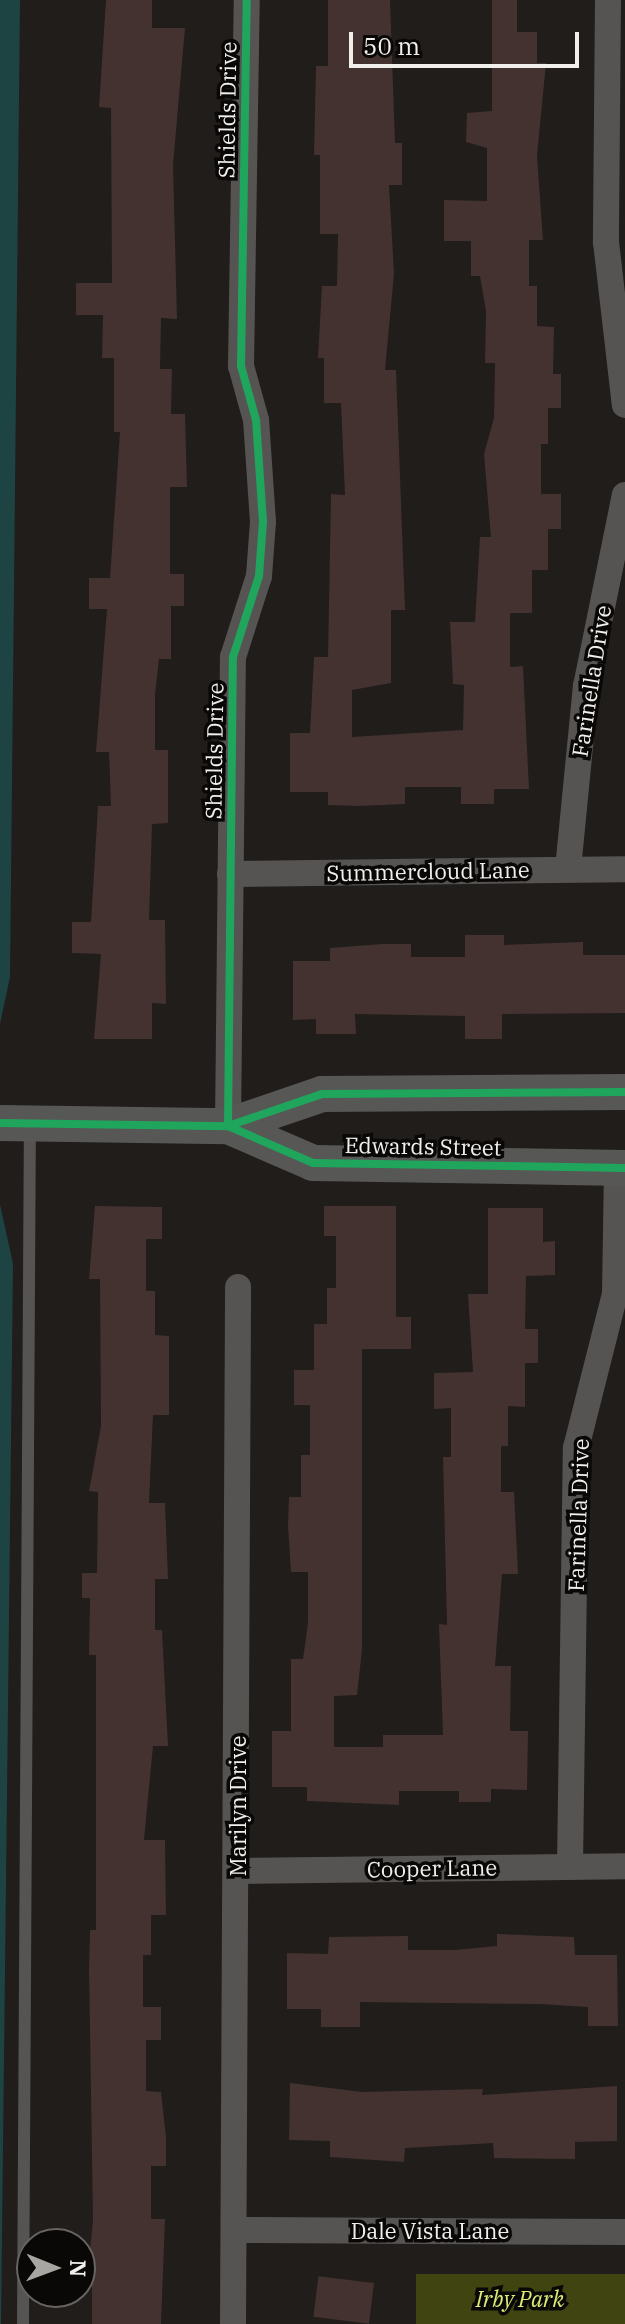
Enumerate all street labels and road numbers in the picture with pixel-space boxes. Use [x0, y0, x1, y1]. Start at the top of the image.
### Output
street label: Shields Drive [213, 41, 241, 179]
street label: Farinella Drive [566, 603, 616, 759]
street label: Shields Drive [200, 682, 228, 820]
street label: Summercloud Lane [326, 856, 530, 886]
street label: Edwards Street [344, 1131, 502, 1161]
street label: Farinella Drive [562, 1438, 594, 1592]
street label: Marilyn Drive [225, 1736, 251, 1876]
street label: Cooper Lane [367, 1854, 497, 1882]
street label: Dale Vista Lane [351, 2218, 509, 2244]

